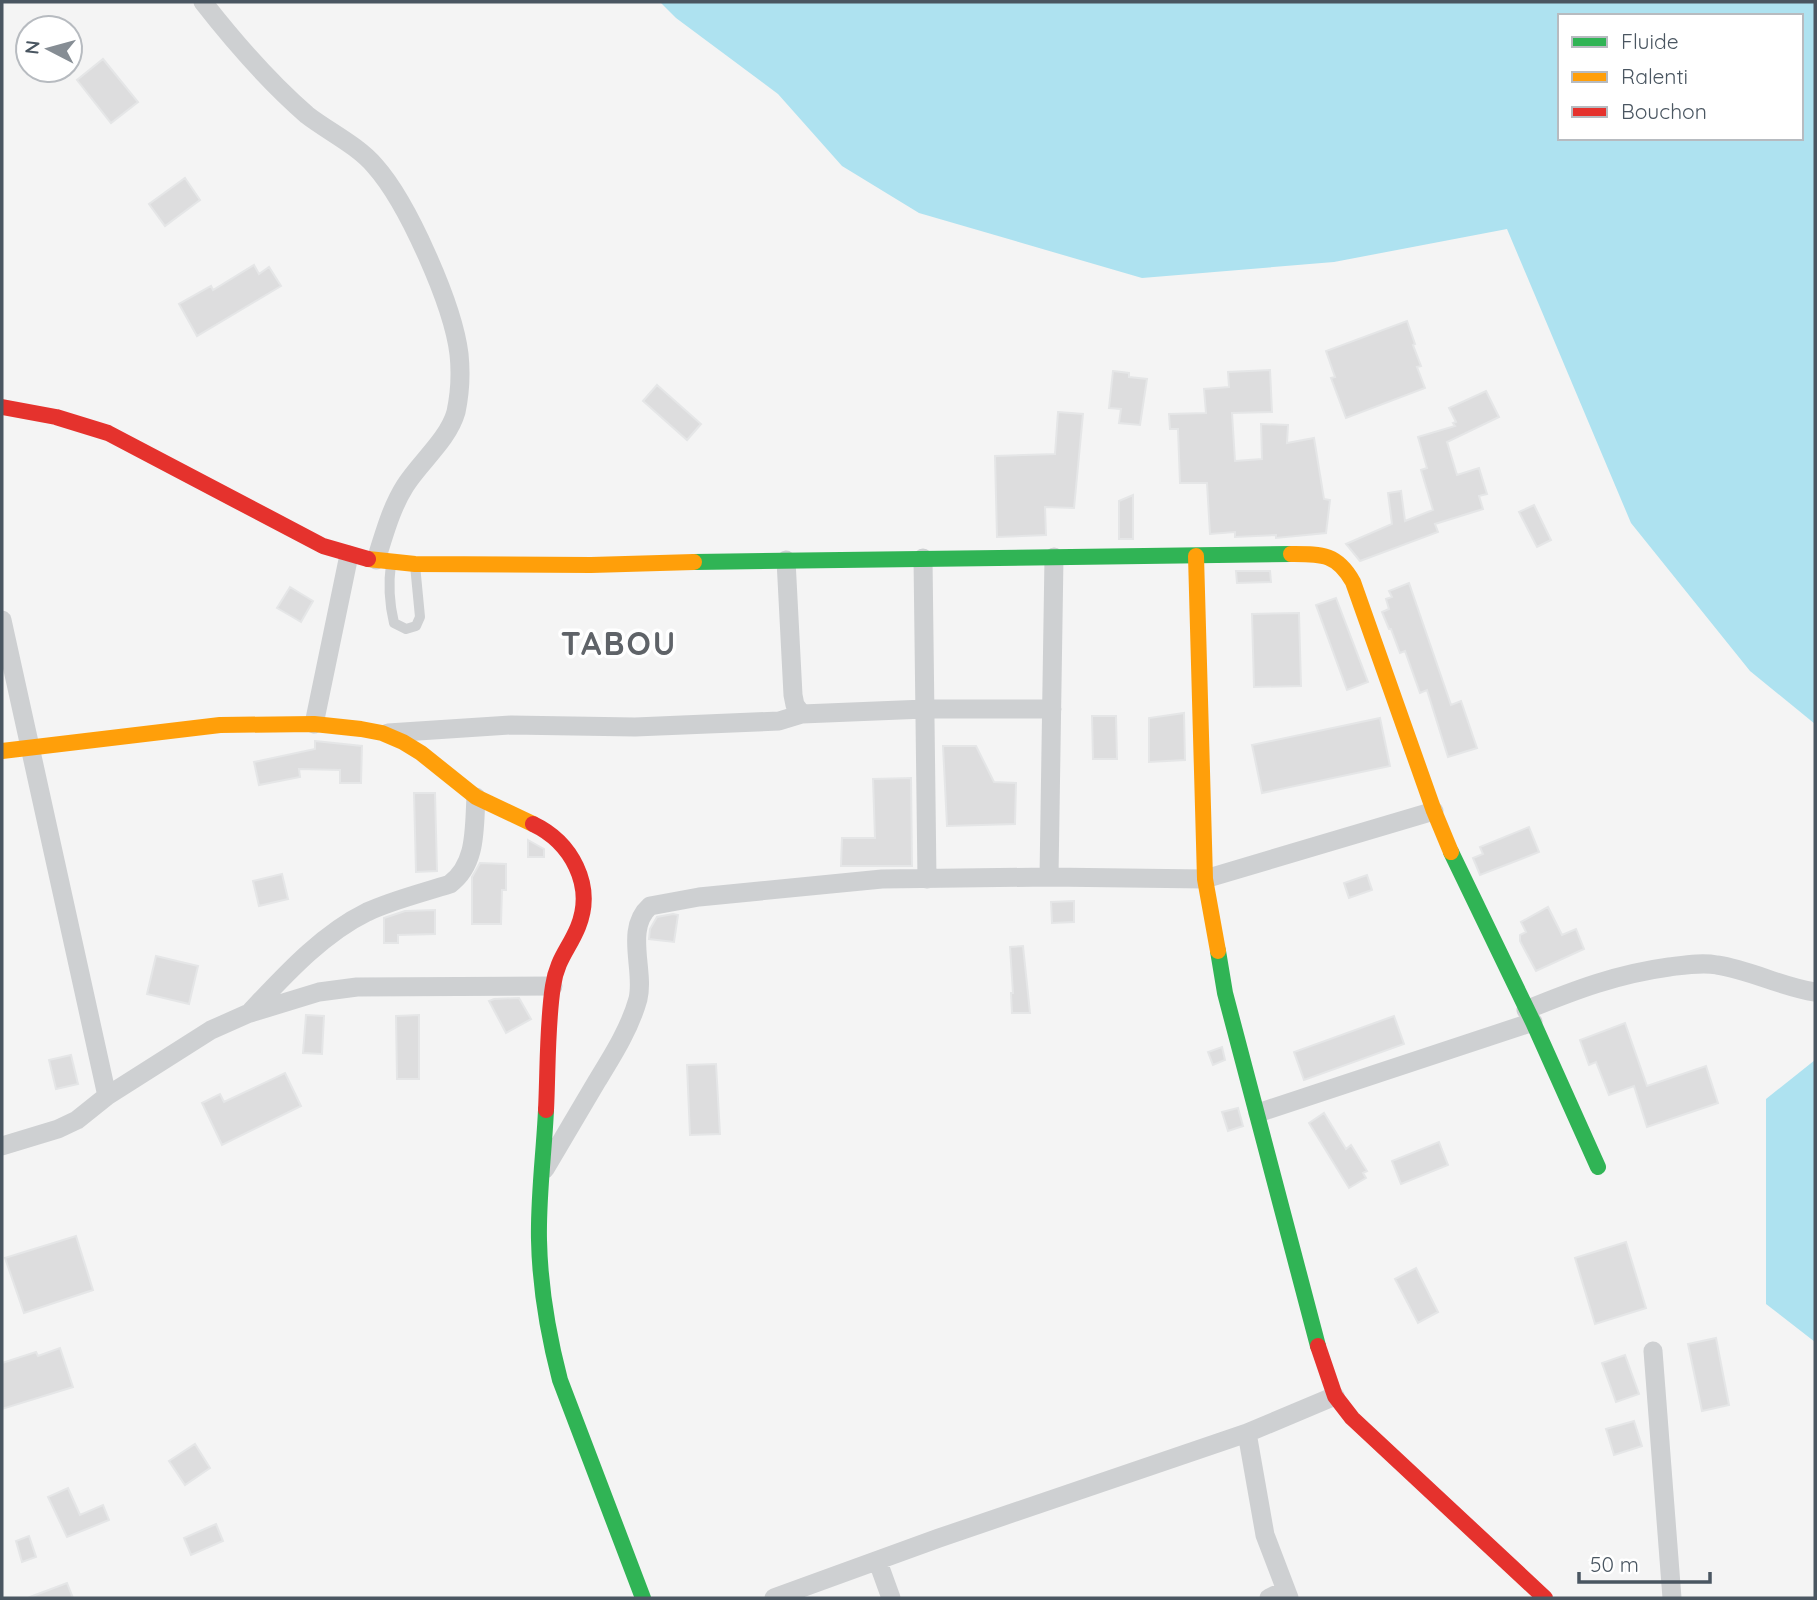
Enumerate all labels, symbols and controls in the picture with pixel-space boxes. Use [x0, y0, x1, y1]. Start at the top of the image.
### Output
north arrow [14, 14, 84, 84]
legend [1558, 14, 1803, 140]
text: Fluide [1621, 28, 1679, 54]
text: N [19, 39, 45, 55]
text: Ralenti [1621, 63, 1688, 89]
text: Bouchon [1621, 98, 1707, 124]
district label: TABOU [561, 623, 677, 663]
scale bar [1579, 1540, 1710, 1584]
text: 50 m [1590, 1551, 1639, 1577]

